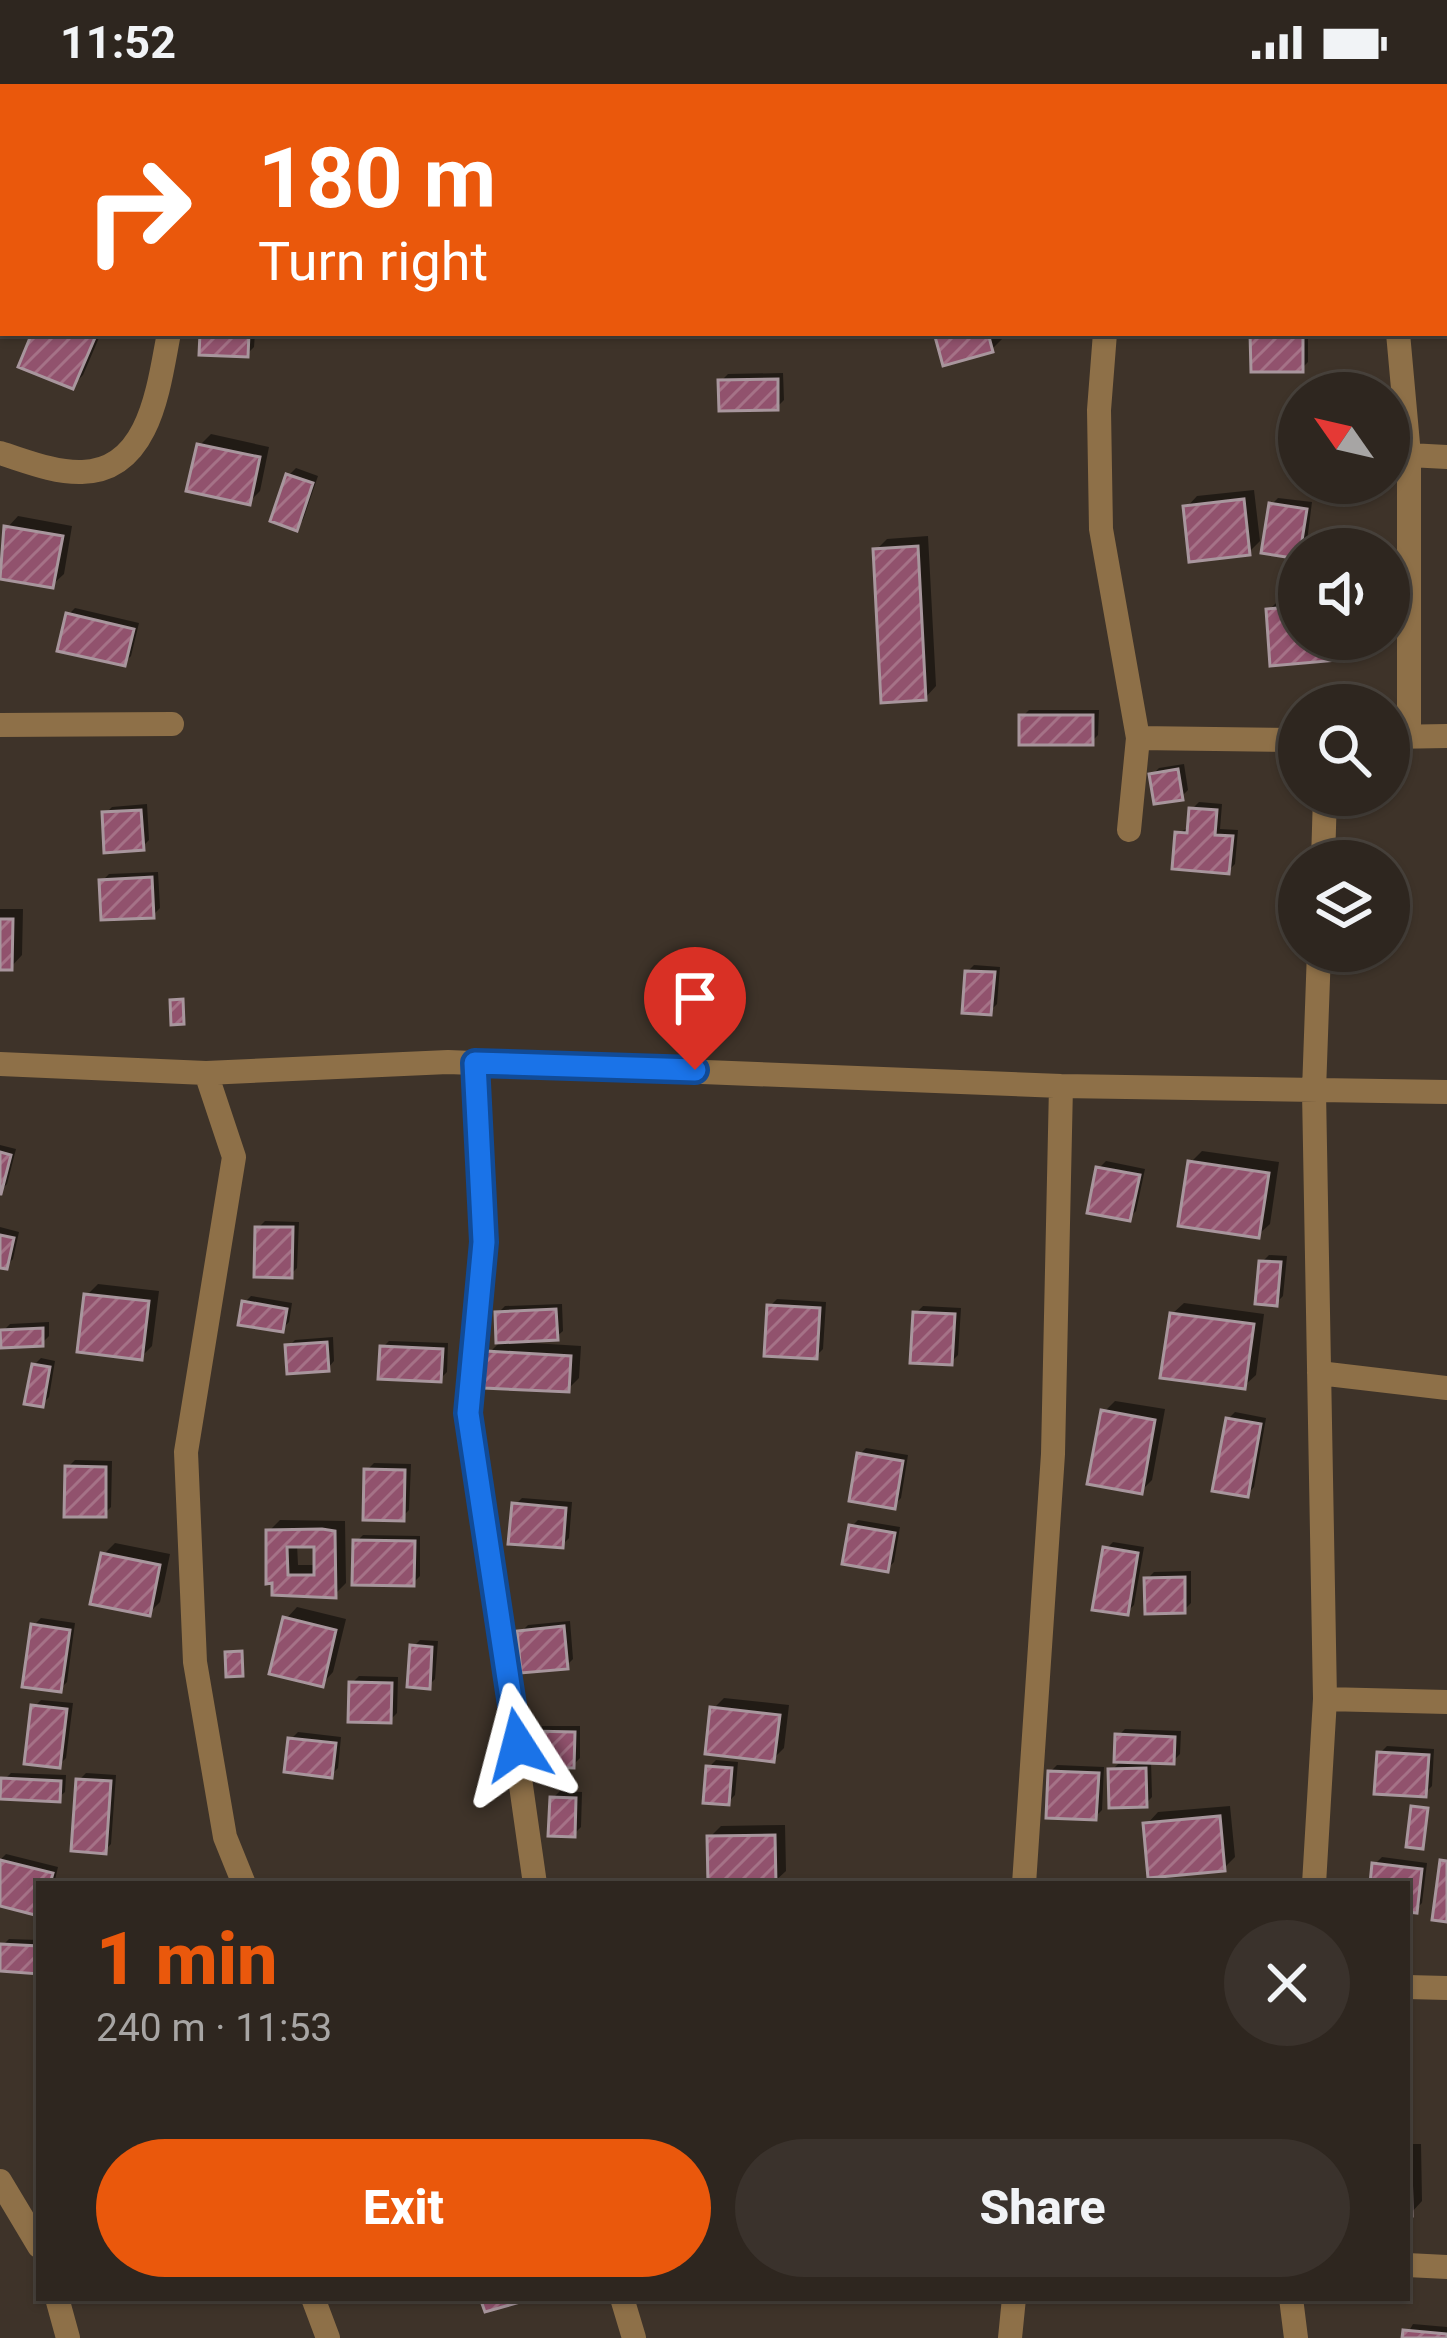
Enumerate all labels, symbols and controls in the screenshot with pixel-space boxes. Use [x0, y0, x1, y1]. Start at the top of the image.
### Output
text: 11:52 [60, 16, 176, 69]
text: 180 m [258, 129, 496, 228]
icon: right [60, 132, 216, 288]
text: Turn right [258, 230, 488, 293]
north arrow [1278, 372, 1410, 504]
map controls [1278, 372, 1410, 972]
button: sound [1278, 528, 1410, 660]
button: search [1278, 684, 1410, 816]
button: layers [1278, 840, 1410, 972]
pin [644, 947, 746, 1070]
icon: arrive [662, 965, 728, 1031]
position arrow [455, 1682, 581, 1808]
text: 1 min [96, 1917, 278, 2002]
button: close [1224, 1920, 1350, 2046]
text: 240 m · 11:53 [96, 2005, 332, 2051]
button: Exit [96, 2139, 711, 2277]
button: Share [735, 2139, 1350, 2277]

